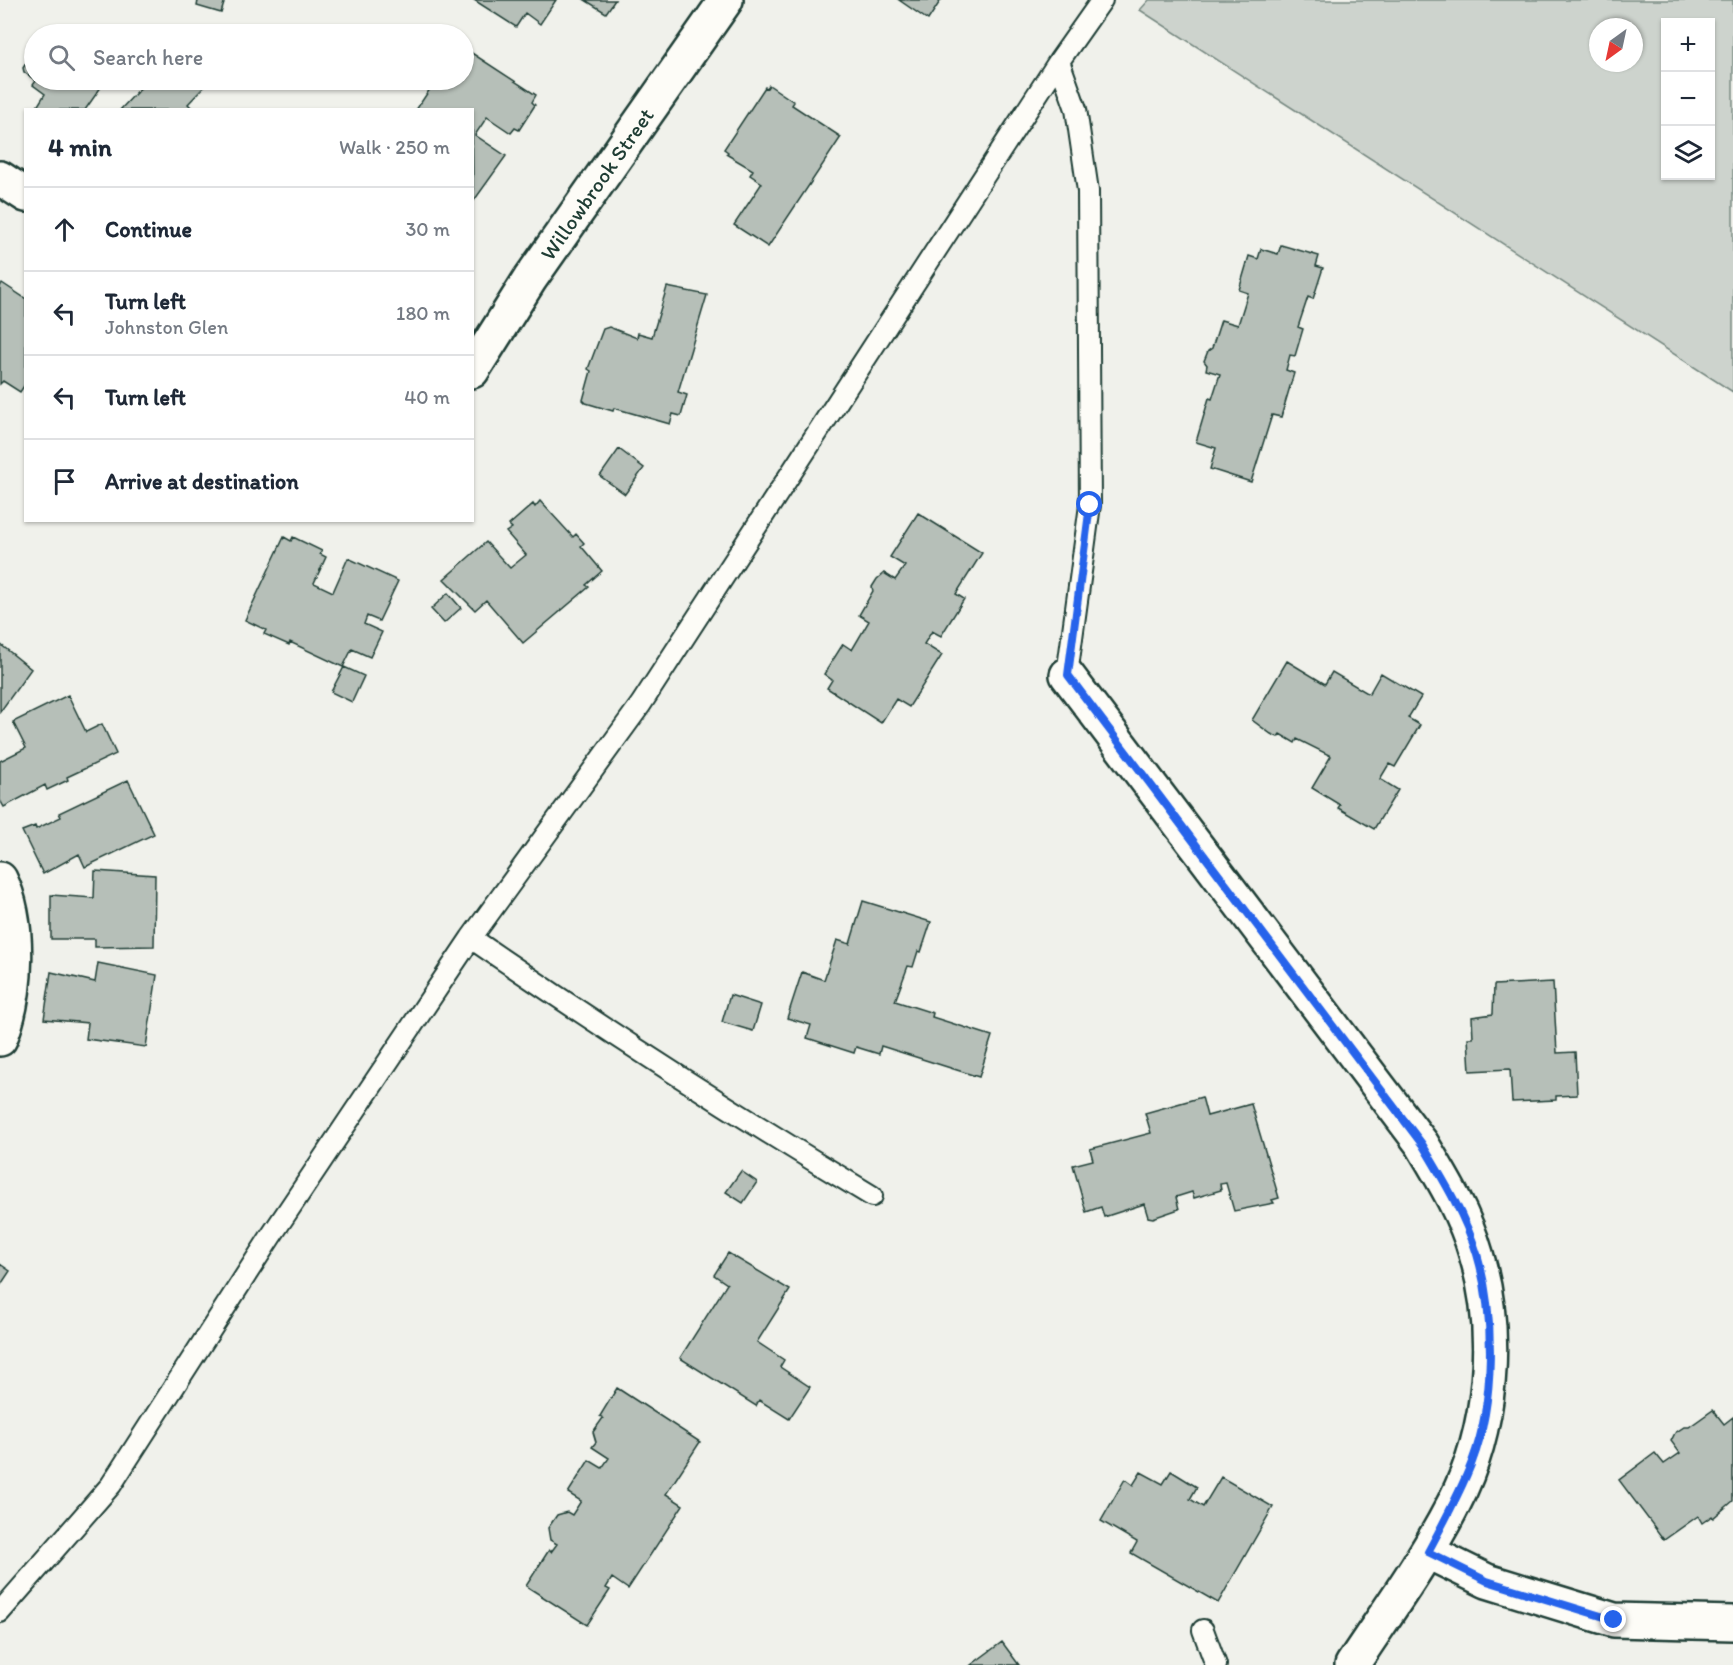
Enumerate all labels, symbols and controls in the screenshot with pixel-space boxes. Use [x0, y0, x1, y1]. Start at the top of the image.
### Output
north arrow [1589, 18, 1643, 72]
map controls [1661, 18, 1715, 180]
button: + [1661, 18, 1715, 72]
search box [24, 24, 474, 90]
icon: search [45, 41, 78, 74]
text: Search here [93, 44, 203, 71]
button: − [1661, 72, 1715, 126]
street label: Willowbrook Street [534, 103, 660, 265]
button: layers [1661, 126, 1715, 180]
text: 4 min [48, 131, 112, 163]
text: Walk · 250 m [339, 135, 450, 159]
icon: ahead [48, 213, 81, 246]
text: Continue [105, 216, 192, 243]
text: 30 m [405, 217, 450, 241]
text: Turn left [105, 288, 186, 315]
icon: left [48, 297, 81, 330]
text: 180 m [396, 301, 450, 325]
text: Johnston Glen [105, 315, 228, 339]
icon: left [48, 381, 81, 414]
text: Turn left [105, 384, 186, 411]
text: 40 m [404, 385, 450, 409]
icon: arrive [48, 465, 81, 498]
text: Arrive at destination [105, 468, 299, 495]
route start [1076, 491, 1102, 517]
route end [1600, 1606, 1626, 1632]

